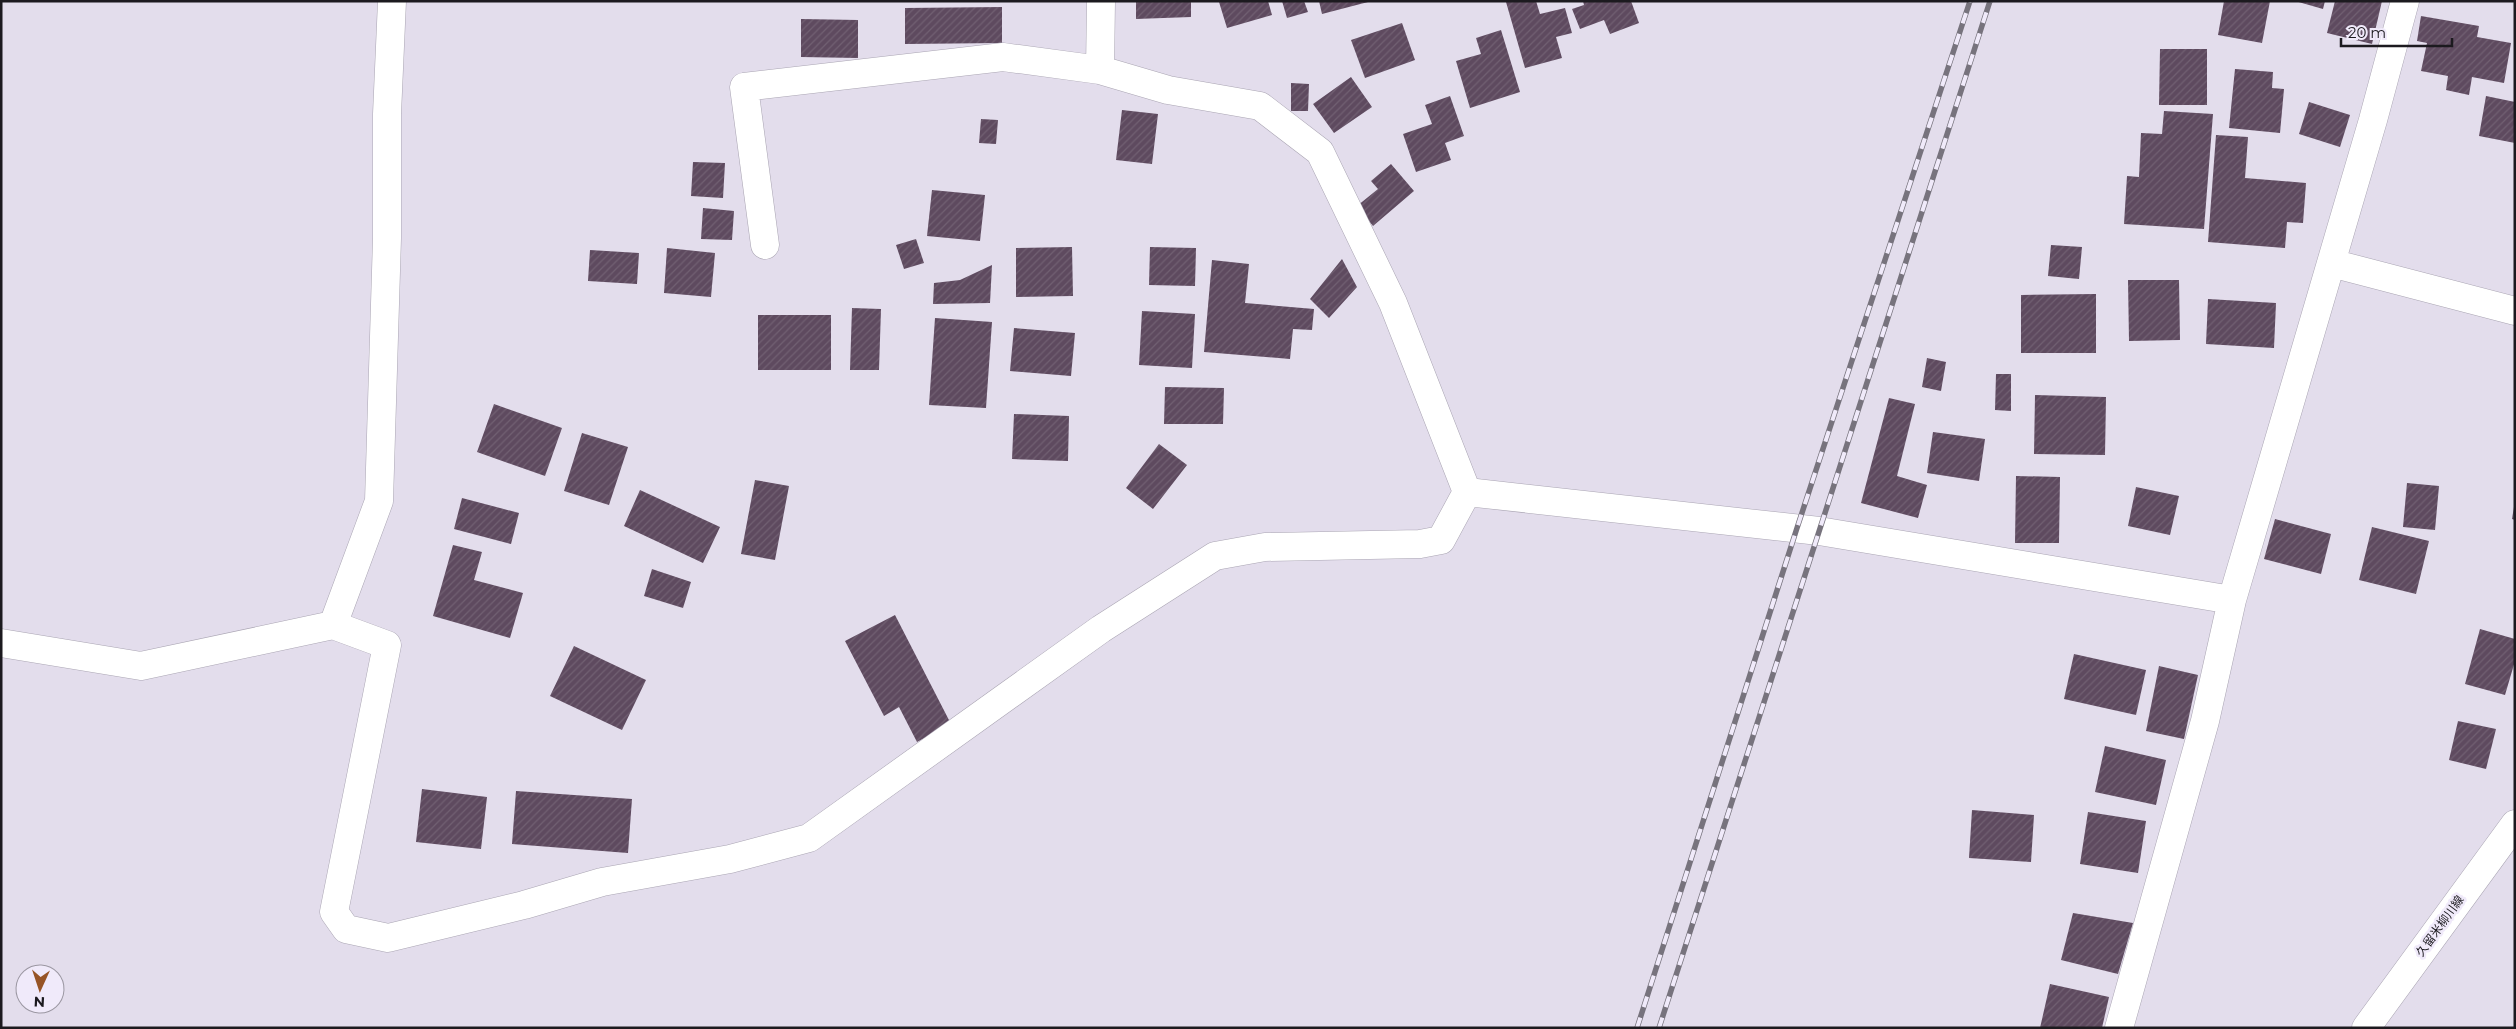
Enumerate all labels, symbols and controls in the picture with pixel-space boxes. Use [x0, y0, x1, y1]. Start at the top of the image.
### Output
scale bar [2341, 15, 2452, 47]
text: 20 m [2348, 23, 2386, 42]
street label: 久留米柳川線 [2412, 892, 2467, 959]
north arrow [15, 964, 65, 1014]
text: N [33, 993, 45, 1011]

